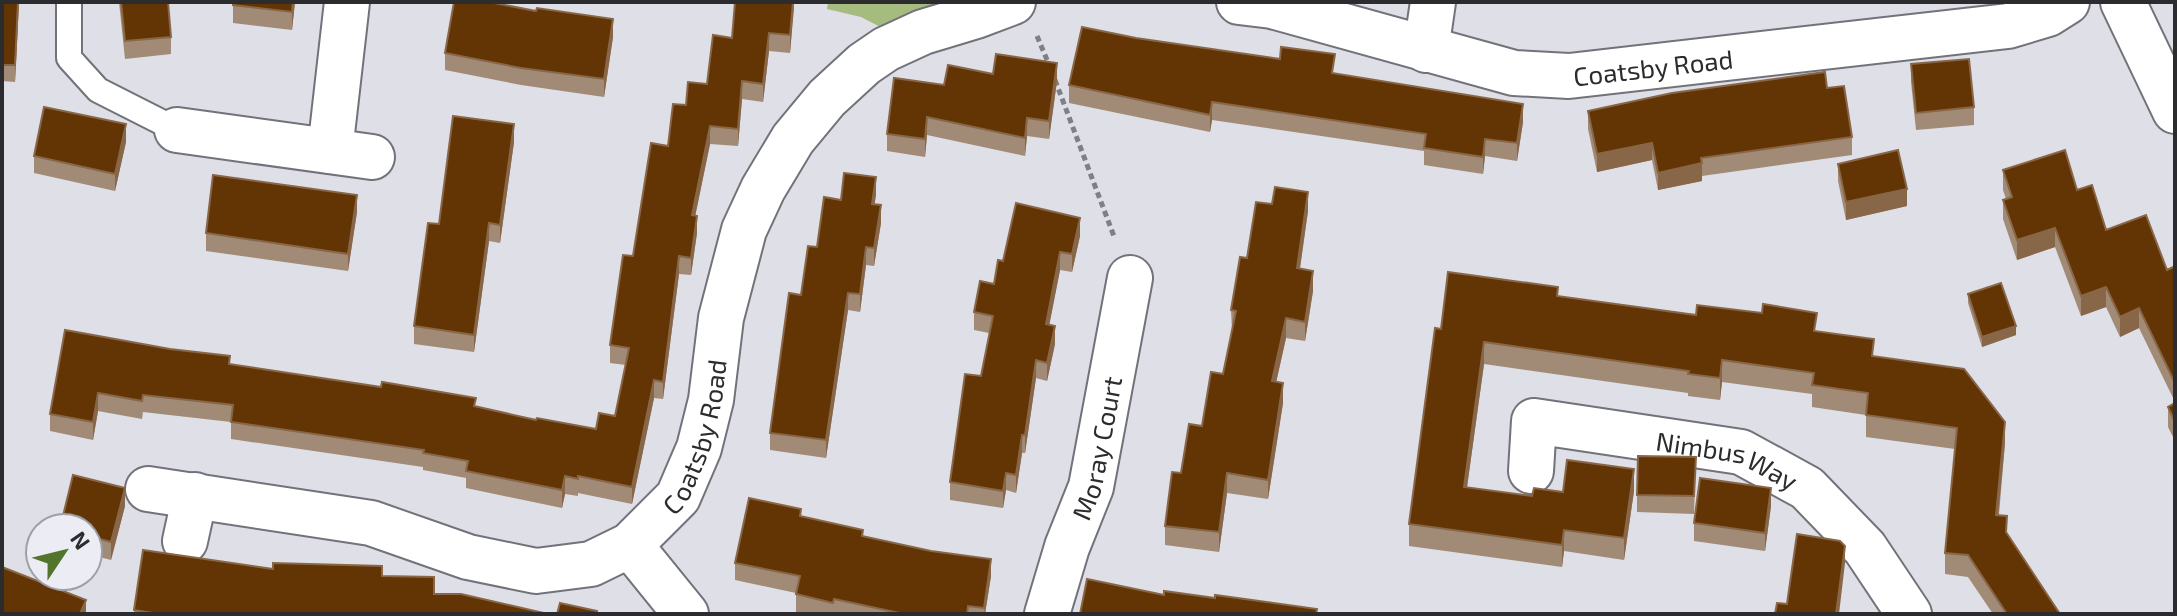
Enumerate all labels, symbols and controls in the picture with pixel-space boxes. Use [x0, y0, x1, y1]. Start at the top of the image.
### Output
street label: Coatsby Road [1571, 42, 1735, 91]
street label: Coatsby Road [655, 357, 731, 520]
street label: Moray Court [1064, 373, 1127, 524]
street label: Nimbus Way [1654, 424, 1804, 496]
north arrow [24, 512, 104, 592]
text: N [66, 526, 96, 554]

